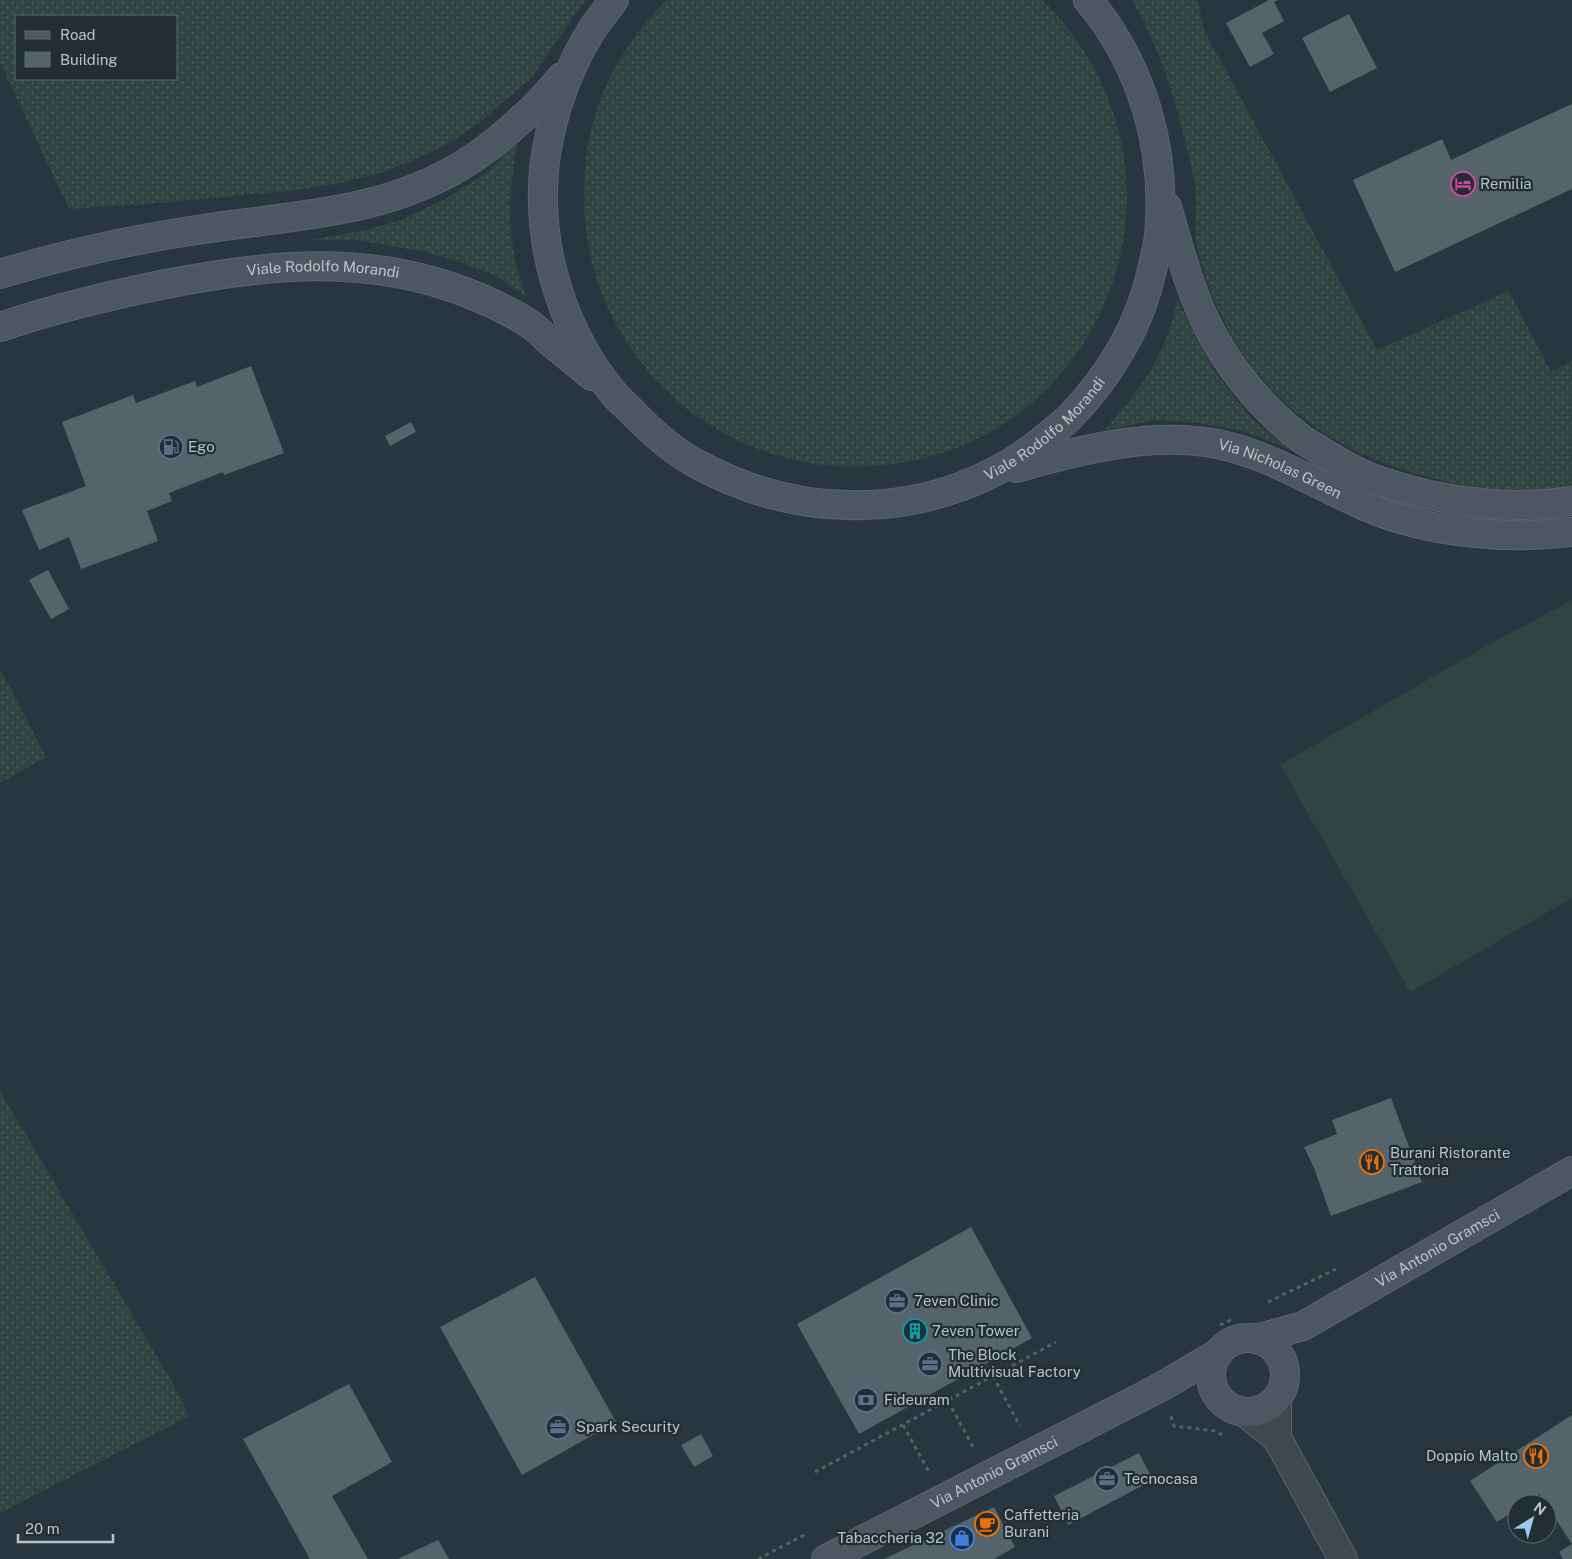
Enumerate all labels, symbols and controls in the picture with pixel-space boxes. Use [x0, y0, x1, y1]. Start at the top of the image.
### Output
legend [15, 15, 178, 80]
text: Road [60, 26, 96, 43]
text: Building [60, 51, 118, 68]
hotel icon: Remilia [1450, 171, 1476, 197]
place label: Remilia [1480, 175, 1532, 192]
street label: Viale Rodolfo Morandi [246, 257, 401, 281]
street label: Viale Rodolfo Morandi [981, 374, 1108, 483]
fuel station icon: Ego [158, 434, 184, 460]
street label: Via Nicholas Green [1217, 435, 1344, 502]
place label: Ego [188, 438, 215, 455]
place label: Burani Ristorante Trattoria [1390, 1144, 1510, 1178]
restaurant icon: Burani Ristorante Trattoria [1359, 1149, 1385, 1175]
street label: Via Antonio Gramsci [1372, 1206, 1502, 1290]
office icon: 7even Clinic [884, 1288, 910, 1314]
place label: 7even Clinic [914, 1292, 999, 1309]
building icon: 7even Tower [902, 1318, 928, 1344]
place label: 7even Tower [932, 1322, 1020, 1339]
place label: The Block Multivisual Factory [948, 1346, 1081, 1380]
office icon: The Block Multivisual Factory [917, 1351, 943, 1377]
bank icon: Fideuram [853, 1387, 879, 1413]
place label: Fideuram [884, 1391, 950, 1408]
office icon: Spark Security [545, 1414, 571, 1440]
place label: Spark Security [576, 1418, 680, 1435]
street label: Via Antonio Gramsci [928, 1433, 1060, 1512]
restaurant icon: Doppio Malto [1523, 1443, 1549, 1469]
place label: Doppio Malto [1426, 1447, 1518, 1464]
office icon: Tecnocasa [1094, 1466, 1120, 1492]
place label: Tecnocasa [1124, 1470, 1198, 1487]
north arrow [1507, 1494, 1557, 1544]
text: N [1531, 1499, 1549, 1518]
place label: Caffetteria Burani [1004, 1506, 1079, 1540]
cafe icon: Caffetteria Burani [974, 1511, 1000, 1537]
scale bar [18, 1512, 112, 1544]
text: 20 m [25, 1520, 60, 1537]
shop icon: Tabaccheria 32 [949, 1525, 975, 1551]
place label: Tabaccheria 32 [837, 1529, 944, 1546]

